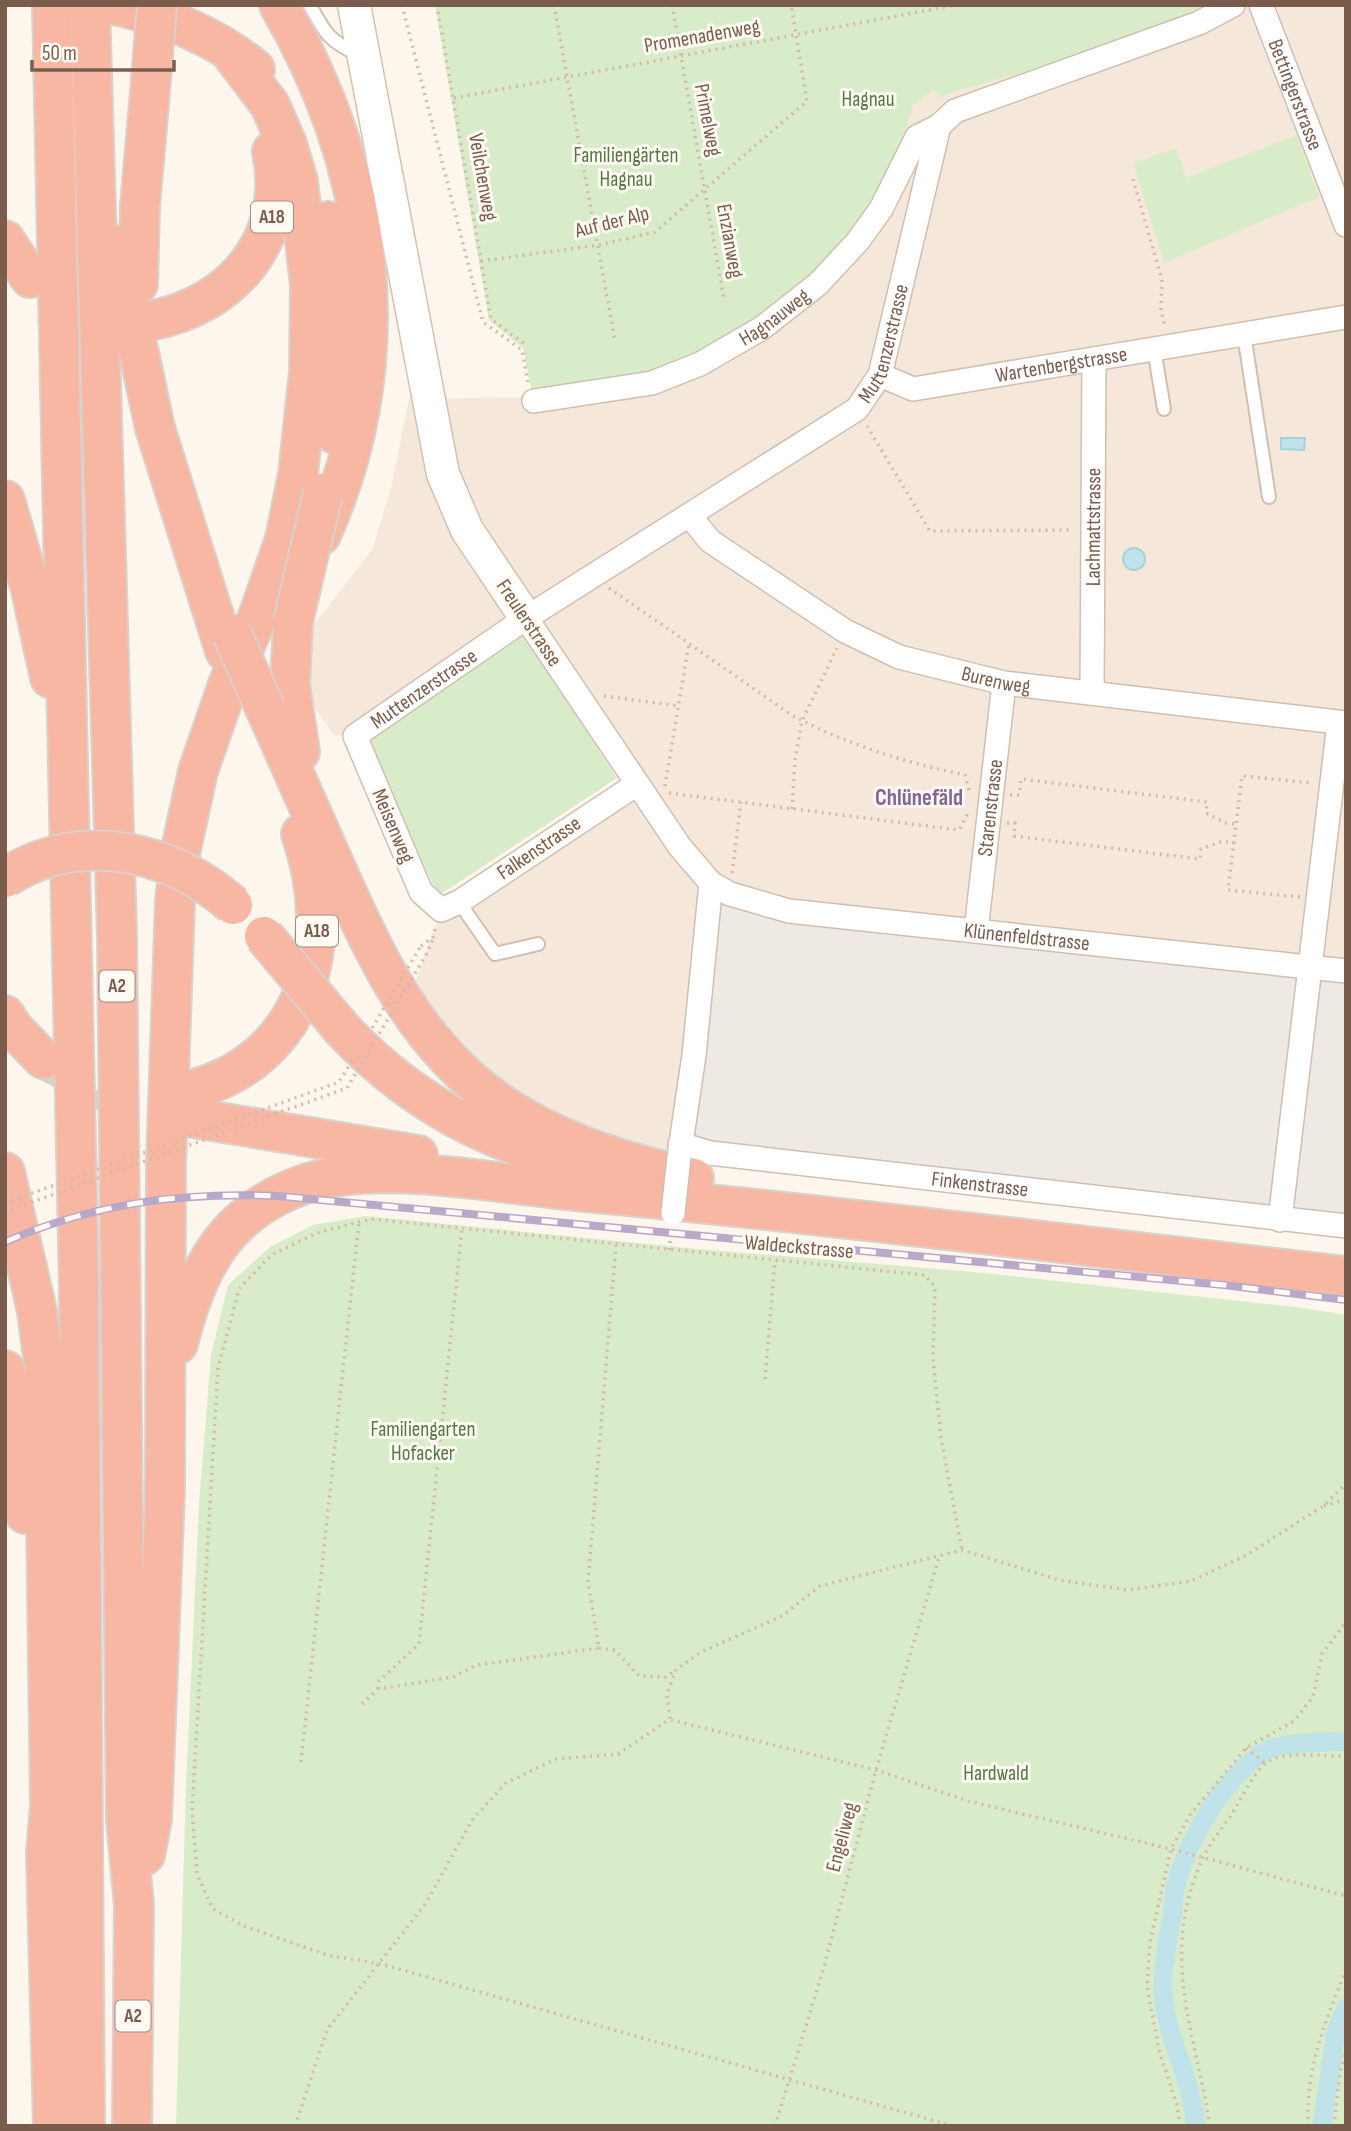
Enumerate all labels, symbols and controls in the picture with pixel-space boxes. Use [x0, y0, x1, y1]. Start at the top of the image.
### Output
street label: Promenadenweg [642, 14, 762, 58]
scale bar [32, 28, 173, 72]
street label: Bettingerstrasse [1263, 35, 1328, 154]
text: 50 m [42, 41, 77, 66]
street label: Primelweg [689, 82, 727, 158]
park label: Hagnau [842, 87, 894, 112]
street label: Veilchenweg [463, 131, 503, 223]
park label: Familiengärten Hagnau [574, 143, 678, 192]
street label: Auf der Alp [571, 201, 652, 244]
road number: A18 [251, 202, 293, 232]
street label: Enzianweg [711, 202, 749, 280]
street label: Muttenzerstrasse [852, 282, 914, 407]
street label: Hagnauweg [735, 283, 815, 351]
street label: Wartenbergstrasse [993, 341, 1129, 388]
street label: Lachmattstrasse [1080, 468, 1106, 586]
street label: Freulerstrasse [491, 575, 567, 671]
street label: Muttenzerstrasse [366, 643, 482, 734]
street label: Burenweg [959, 660, 1032, 698]
street label: Starenstrasse [972, 758, 1008, 858]
district label: Chlünefäld [875, 784, 963, 812]
street label: Meisenweg [366, 785, 420, 867]
street label: Falkenstrasse [492, 811, 586, 885]
road number: A18 [296, 916, 338, 946]
street label: Klünenfeldstrasse [963, 917, 1091, 956]
road number: A2 [100, 970, 134, 1002]
street label: Finkenstrasse [930, 1166, 1030, 1202]
street label: Waldeckstrasse [743, 1230, 855, 1264]
park label: Familiengarten Hofacker [371, 1417, 475, 1466]
park label: Hardwald [963, 1761, 1029, 1786]
street label: Engeliweg [821, 1799, 863, 1875]
road number: A2 [116, 2000, 150, 2032]

